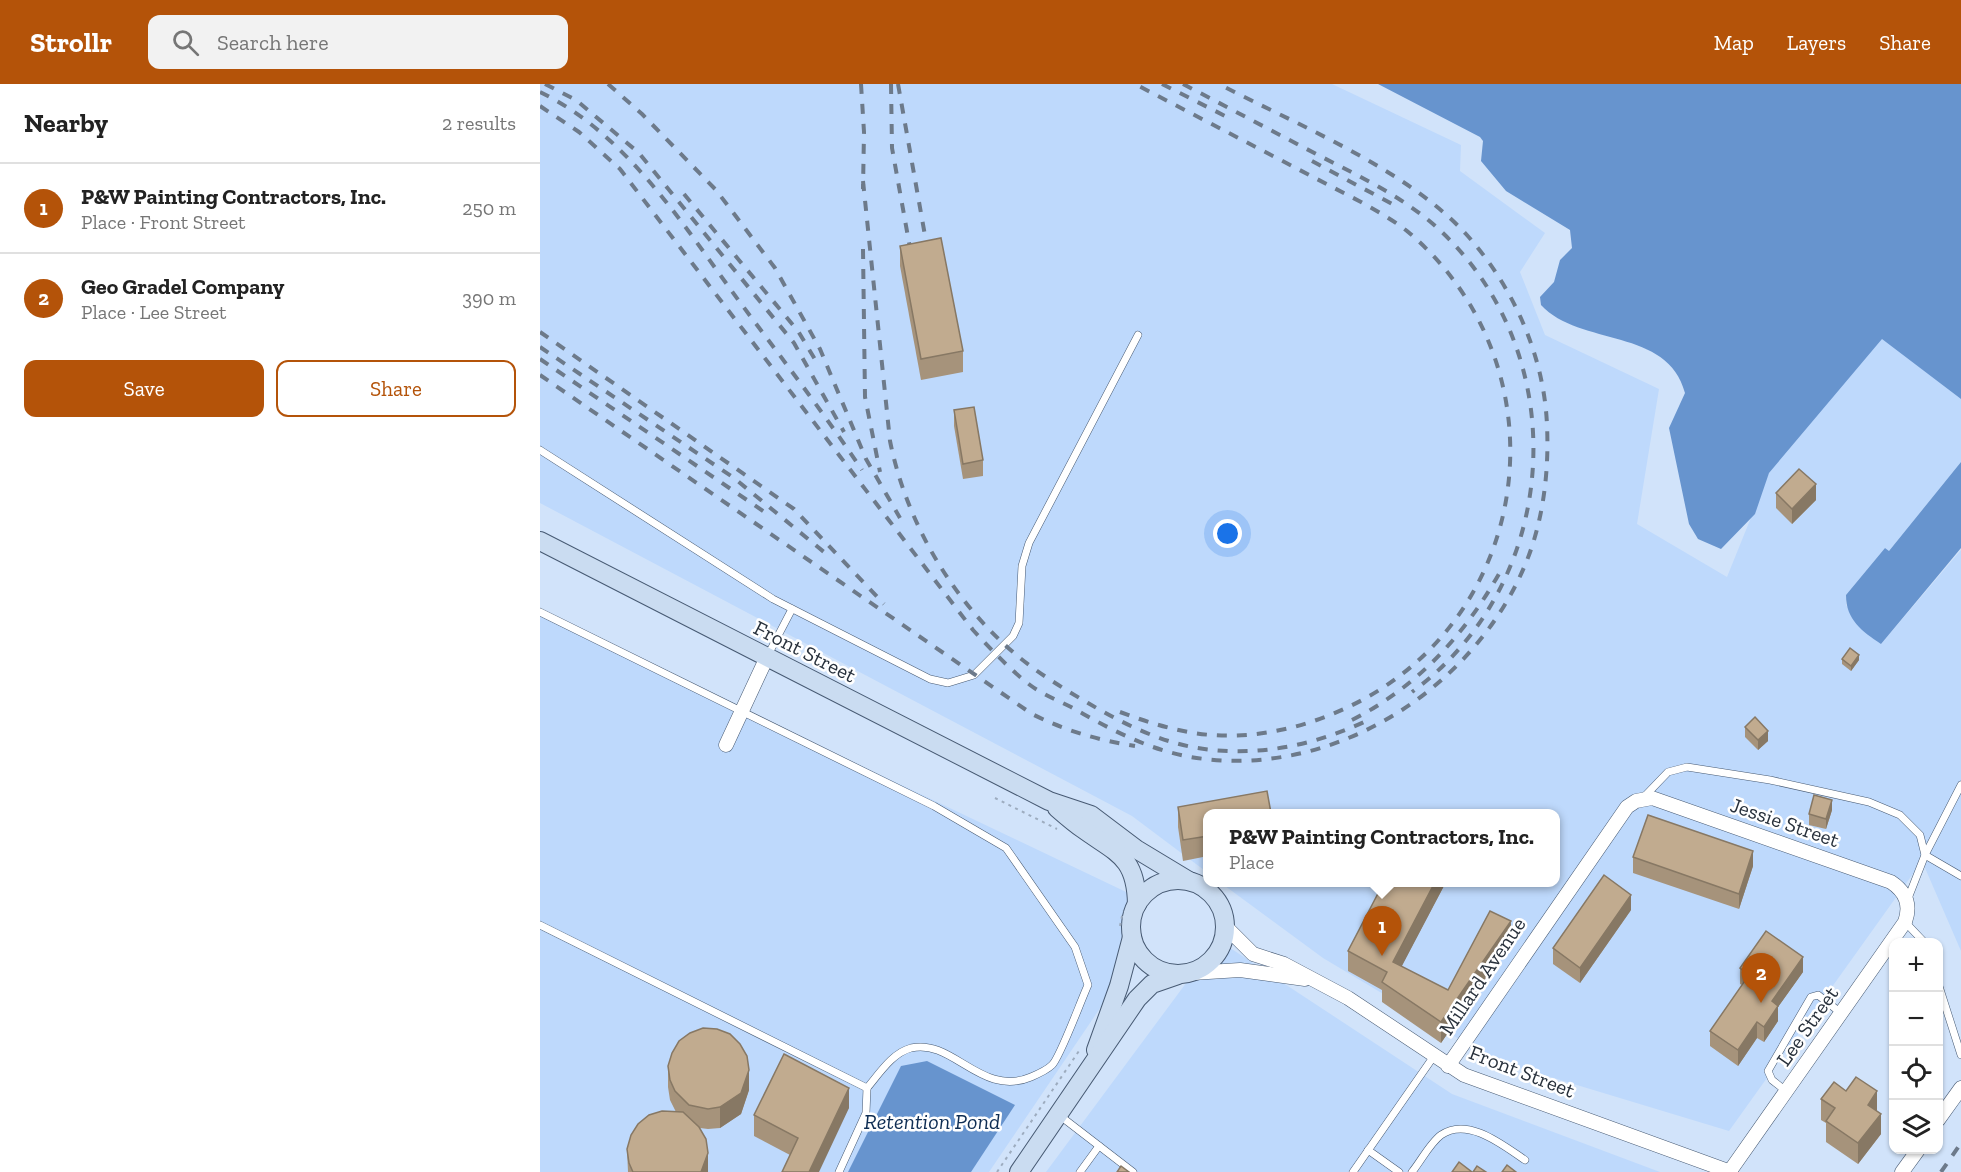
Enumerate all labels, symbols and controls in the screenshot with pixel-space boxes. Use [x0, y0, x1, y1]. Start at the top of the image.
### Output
search box [148, 15, 568, 69]
text: Strollr [30, 26, 112, 59]
icon: search [169, 26, 202, 59]
text: Search here [217, 29, 328, 56]
text: Map [1714, 30, 1754, 55]
text: Layers [1787, 30, 1846, 55]
text: Share [1879, 30, 1931, 55]
text: Nearby [24, 107, 108, 139]
text: 2 results [442, 111, 516, 135]
text: P&W Painting Contractors, Inc. [81, 183, 386, 210]
text: 1 [39, 196, 48, 220]
text: 250 m [462, 196, 516, 220]
text: Place · Front Street [81, 210, 246, 234]
text: Geo Gradel Company [81, 273, 285, 300]
text: 2 [38, 286, 49, 310]
text: 390 m [462, 286, 516, 310]
text: Place · Lee Street [81, 300, 227, 324]
button: Save [24, 360, 264, 417]
button: Share [276, 360, 516, 417]
your location [1213, 519, 1242, 548]
street label: Front Street [750, 615, 860, 687]
street label: Jessie Street [1727, 792, 1843, 852]
popup [1203, 809, 1560, 887]
text: P&W Painting Contractors, Inc. [1229, 823, 1534, 850]
text: Place [1229, 850, 1274, 874]
pin: 1 [1362, 906, 1402, 956]
street label: Millard Avenue [1433, 912, 1531, 1040]
map controls [1889, 938, 1943, 1154]
button: + [1889, 938, 1943, 992]
pin: 2 [1742, 954, 1780, 1003]
street label: Lee Street [1771, 981, 1844, 1071]
button: − [1889, 992, 1943, 1046]
street label: Front Street [1466, 1039, 1579, 1103]
button: locate [1889, 1046, 1943, 1100]
button: layers [1889, 1100, 1943, 1154]
water label: Retention Pond [864, 1108, 1000, 1135]

